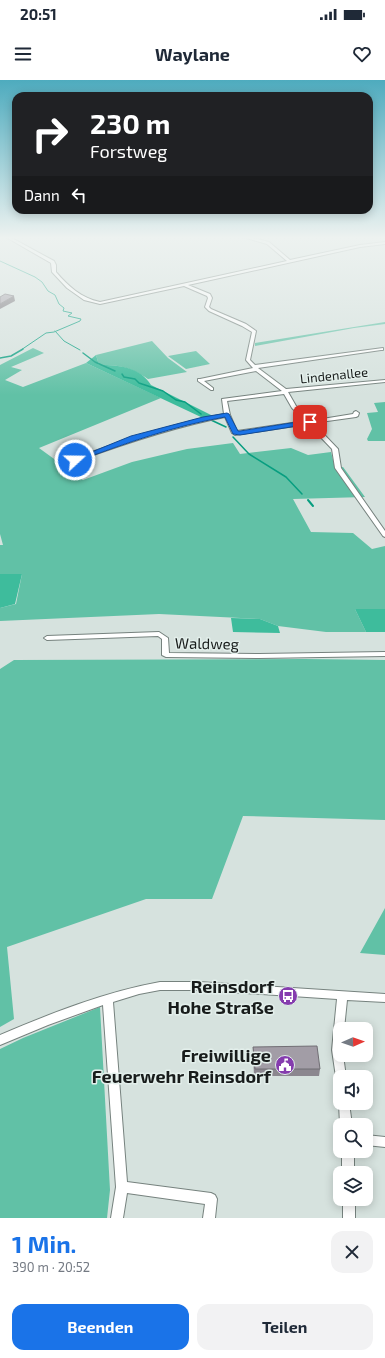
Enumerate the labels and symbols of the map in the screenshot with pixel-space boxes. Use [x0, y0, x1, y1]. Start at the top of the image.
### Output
street label: Lindenallee [299, 363, 369, 387]
pin [293, 405, 327, 439]
position arrow [54, 439, 96, 481]
street label: Waldweg [175, 633, 240, 653]
place label: Reinsdorf Hohe Straße [167, 975, 275, 1018]
bus stop icon: Reinsdorf Hohe Straße [277, 985, 299, 1007]
north arrow [333, 1022, 373, 1062]
place label: Freiwillige Feuerwehr Reinsdorf [92, 1044, 272, 1087]
public building icon: Freiwillige Feuerwehr Reinsdorf [274, 1054, 296, 1076]

